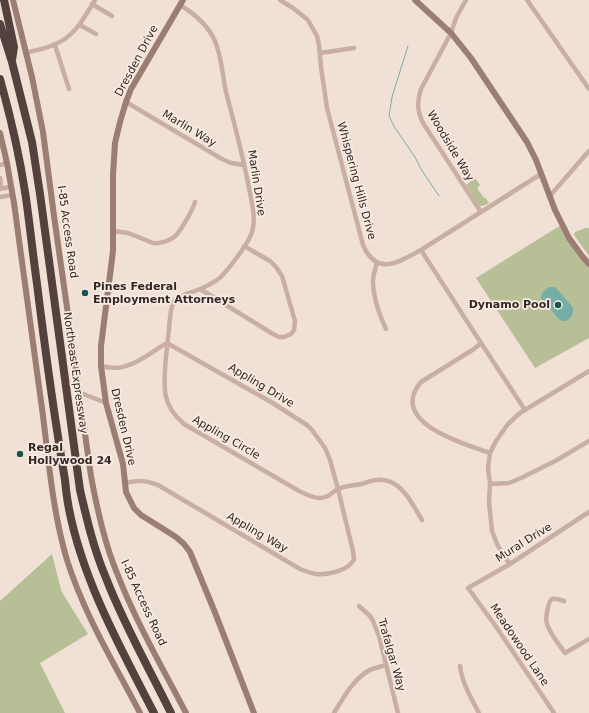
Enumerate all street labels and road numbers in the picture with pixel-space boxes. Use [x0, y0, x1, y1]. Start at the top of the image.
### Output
street label: Dresden Drive [113, 23, 161, 99]
street label: Marlin Way [160, 108, 218, 150]
street label: Woodside Way [424, 108, 476, 184]
street label: Whispering Hills Drive [334, 121, 378, 241]
street label: Marlin Drive [244, 149, 268, 217]
street label: I-85 Access Road [54, 185, 80, 279]
street label: Northeast Expressway [60, 311, 90, 435]
street label: Appling Drive [226, 361, 296, 411]
street label: Dresden Drive [108, 387, 138, 467]
street label: Appling Circle [190, 413, 262, 463]
street label: Appling Way [224, 510, 290, 556]
street label: Mural Drive [494, 521, 554, 565]
street label: I-85 Access Road [117, 558, 169, 648]
street label: Meadowood Lane [487, 601, 551, 689]
street label: Trafalgar Way [374, 617, 408, 693]

